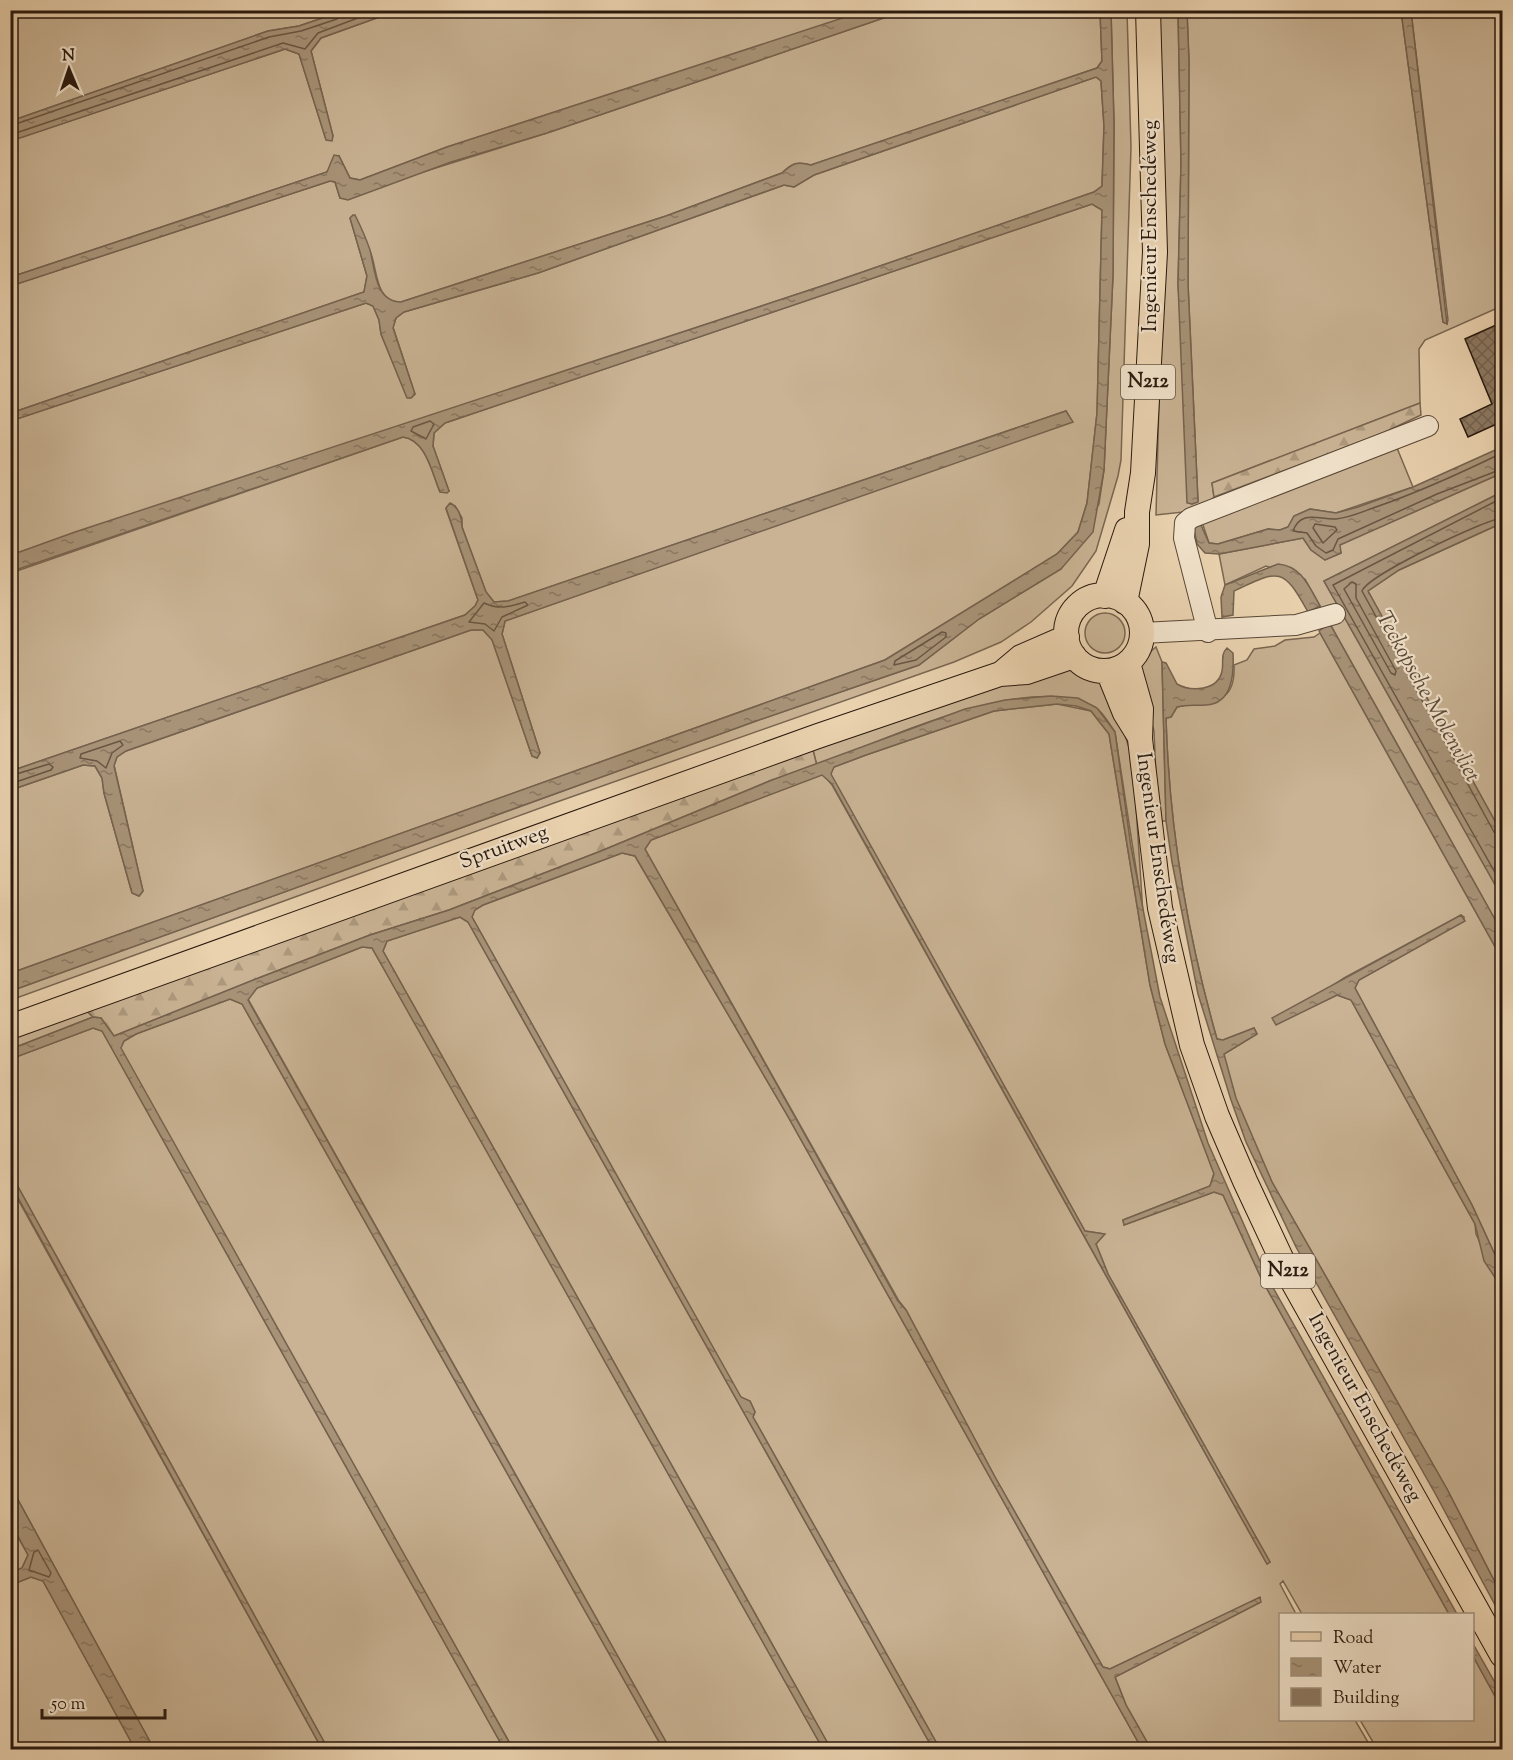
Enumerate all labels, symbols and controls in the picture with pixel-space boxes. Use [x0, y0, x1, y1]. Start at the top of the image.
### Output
north arrow [39, 39, 99, 99]
text: N [62, 45, 76, 68]
street label: Ingenieur Enschedéweg [1136, 120, 1166, 332]
road number: N212 [1121, 365, 1175, 399]
water label: Teckopsche Molenvliet [1367, 605, 1488, 789]
street label: Ingenieur Enschedéweg [1127, 751, 1187, 965]
street label: Spruitweg [455, 818, 553, 878]
road number: N212 [1261, 1254, 1315, 1288]
street label: Ingenieur Enschedéweg [1299, 1308, 1429, 1508]
legend [1279, 1613, 1474, 1721]
text: Road [1333, 1626, 1373, 1652]
text: Water [1333, 1656, 1382, 1682]
scale bar [42, 1682, 165, 1720]
text: Building [1333, 1686, 1399, 1712]
text: 50 m [50, 1692, 86, 1718]

